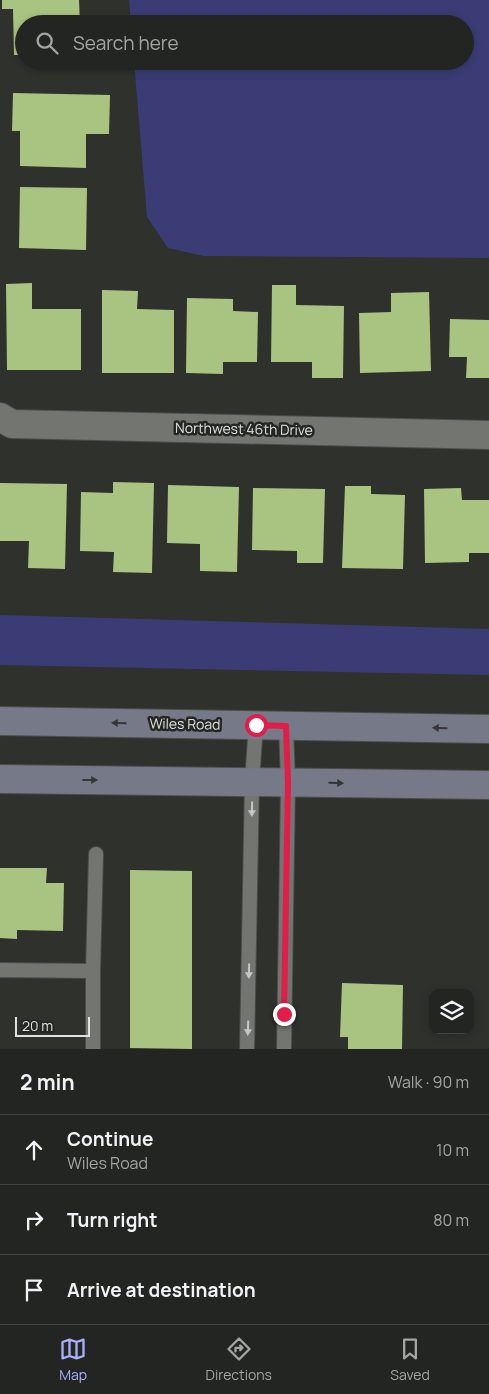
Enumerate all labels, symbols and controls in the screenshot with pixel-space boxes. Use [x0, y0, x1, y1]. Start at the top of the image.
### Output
search box [15, 15, 474, 70]
icon: search [33, 29, 61, 57]
text: Search here [73, 30, 179, 56]
street label: Northwest 46th Drive [175, 418, 313, 439]
street label: Wiles Road [149, 713, 221, 734]
route start [245, 714, 268, 737]
one-way arrow [111, 719, 127, 727]
one-way arrow [432, 724, 448, 732]
one-way arrow [83, 776, 99, 784]
one-way arrow [329, 779, 345, 787]
one-way arrow [248, 801, 256, 817]
one-way arrow [245, 964, 253, 980]
map controls [429, 989, 474, 1034]
button: layers [429, 989, 474, 1034]
route end [273, 1003, 296, 1026]
scale bar [15, 1014, 90, 1037]
text: 20 m [22, 1016, 53, 1035]
one-way arrow [243, 1020, 251, 1036]
text: 2 min [20, 1068, 75, 1096]
text: Walk · 90 m [388, 1071, 469, 1093]
text: Continue [67, 1126, 153, 1152]
icon: ahead [20, 1136, 48, 1164]
text: 10 m [436, 1139, 469, 1161]
text: Wiles Road [67, 1152, 148, 1174]
icon: right [20, 1206, 48, 1234]
text: Turn right [67, 1207, 157, 1233]
text: 80 m [433, 1209, 469, 1231]
icon: arrive [20, 1276, 48, 1304]
text: Arrive at destination [67, 1277, 256, 1303]
tab: Map [59, 1335, 87, 1384]
tab: Directions [206, 1335, 272, 1384]
tab: Saved [390, 1335, 430, 1384]

